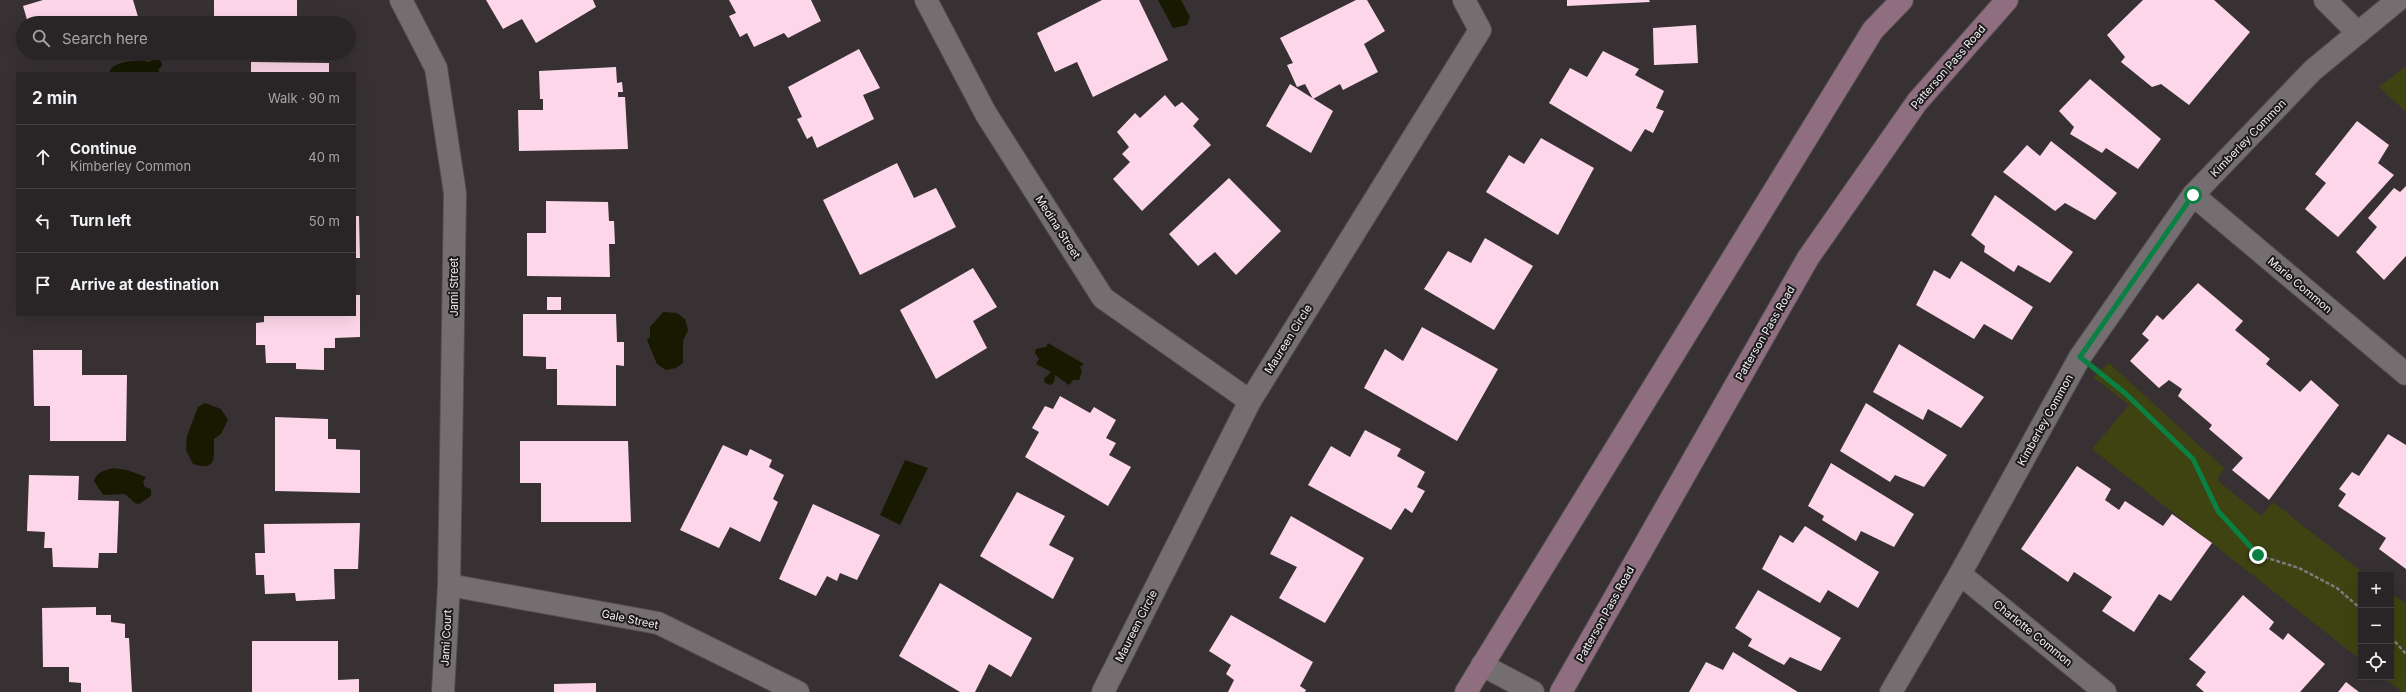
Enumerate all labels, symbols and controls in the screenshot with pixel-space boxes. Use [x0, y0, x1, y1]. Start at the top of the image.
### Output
search box [16, 16, 356, 60]
street label: Patterson Pass Road [1908, 22, 1988, 112]
icon: search [30, 27, 52, 49]
text: Search here [62, 29, 148, 48]
text: 2 min [32, 88, 77, 108]
text: Walk · 90 m [268, 90, 340, 106]
street label: Kimberley Common [2207, 96, 2289, 180]
text: Continue [70, 139, 137, 158]
icon: ahead [32, 146, 54, 168]
text: 40 m [308, 149, 340, 165]
text: Kimberley Common [70, 158, 191, 174]
route start [2184, 186, 2202, 204]
street label: Medina Street [1032, 193, 1084, 262]
icon: left [32, 210, 54, 232]
text: Turn left [70, 211, 131, 230]
text: 50 m [309, 213, 340, 229]
street label: Marie Common [2265, 254, 2335, 316]
street label: Jami Street [447, 257, 461, 316]
icon: arrive [32, 274, 54, 296]
text: Arrive at destination [70, 275, 219, 294]
street label: Patterson Pass Road [1732, 283, 1798, 383]
street label: Maureen Circle [1261, 302, 1315, 376]
street label: Kimberley Common [2014, 372, 2076, 468]
route end [2249, 546, 2267, 564]
street label: Patterson Pass Road [1573, 564, 1637, 664]
map controls [2358, 572, 2394, 680]
button: + [2358, 572, 2394, 608]
street label: Maureen Circle [1112, 588, 1160, 664]
street label: Charlotte Common [1991, 597, 2075, 669]
street label: Gale Street [600, 606, 660, 632]
button: − [2358, 608, 2394, 644]
street label: Jami Court [438, 609, 454, 667]
button: locate [2358, 644, 2394, 680]

